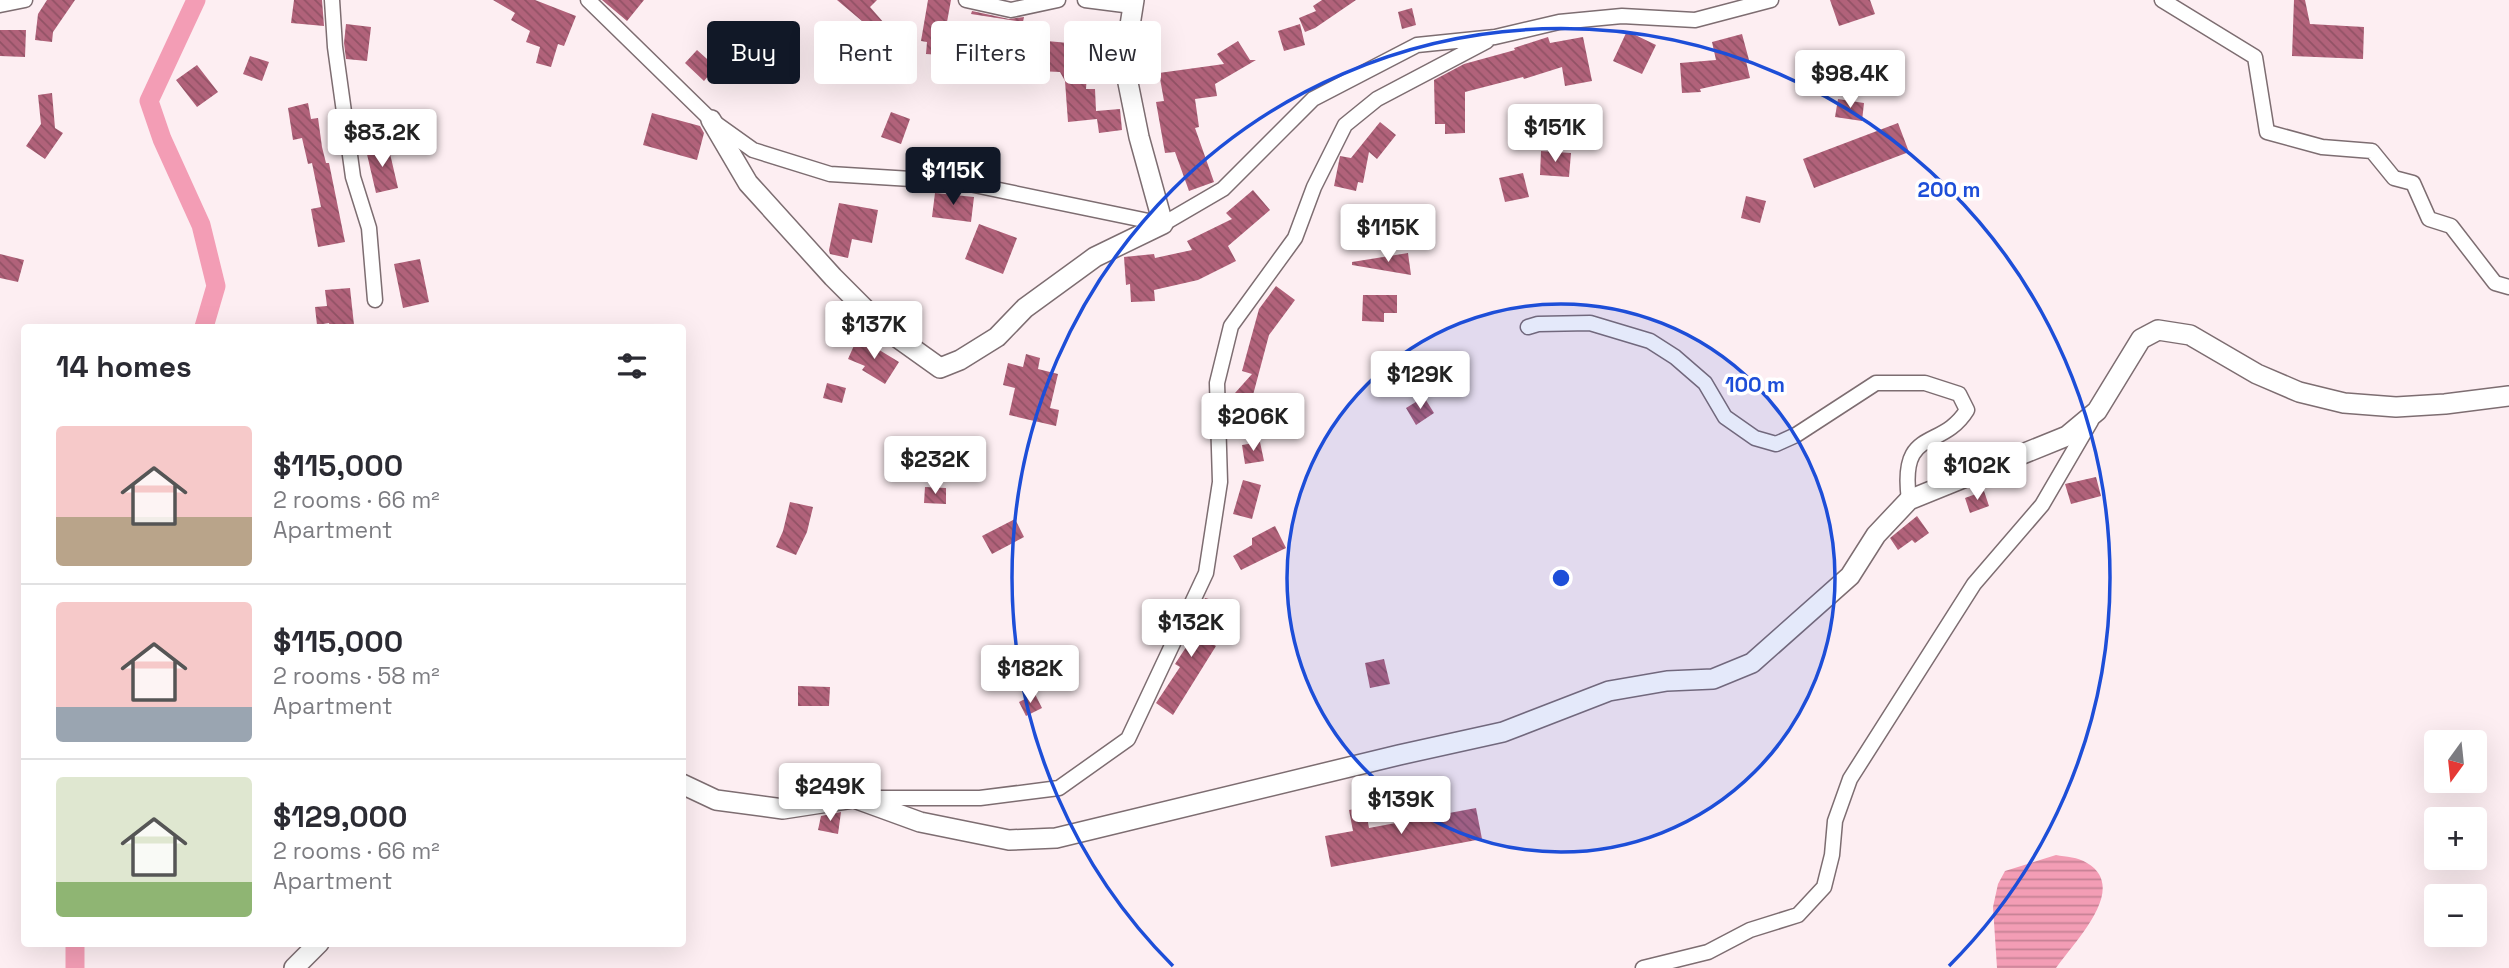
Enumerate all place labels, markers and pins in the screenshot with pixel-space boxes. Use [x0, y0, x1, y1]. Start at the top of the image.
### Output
pin: $98.4K [1793, 50, 1907, 110]
pin: $151K [1506, 104, 1604, 164]
pin: $83.2K [325, 110, 439, 169]
pin: $115K [904, 148, 1002, 207]
pin: $115K [1339, 204, 1437, 264]
pin: $137K [825, 302, 923, 361]
pin: $129K [1371, 352, 1469, 411]
pin: $206K [1204, 393, 1302, 453]
pin: $232K [886, 436, 984, 496]
pin: $102K [1928, 442, 2026, 502]
centre of rings [1549, 566, 1573, 590]
pin: $132K [1142, 600, 1240, 659]
pin: $182K [981, 646, 1079, 705]
pin: $249K [781, 764, 879, 823]
pin: $139K [1352, 776, 1450, 836]

